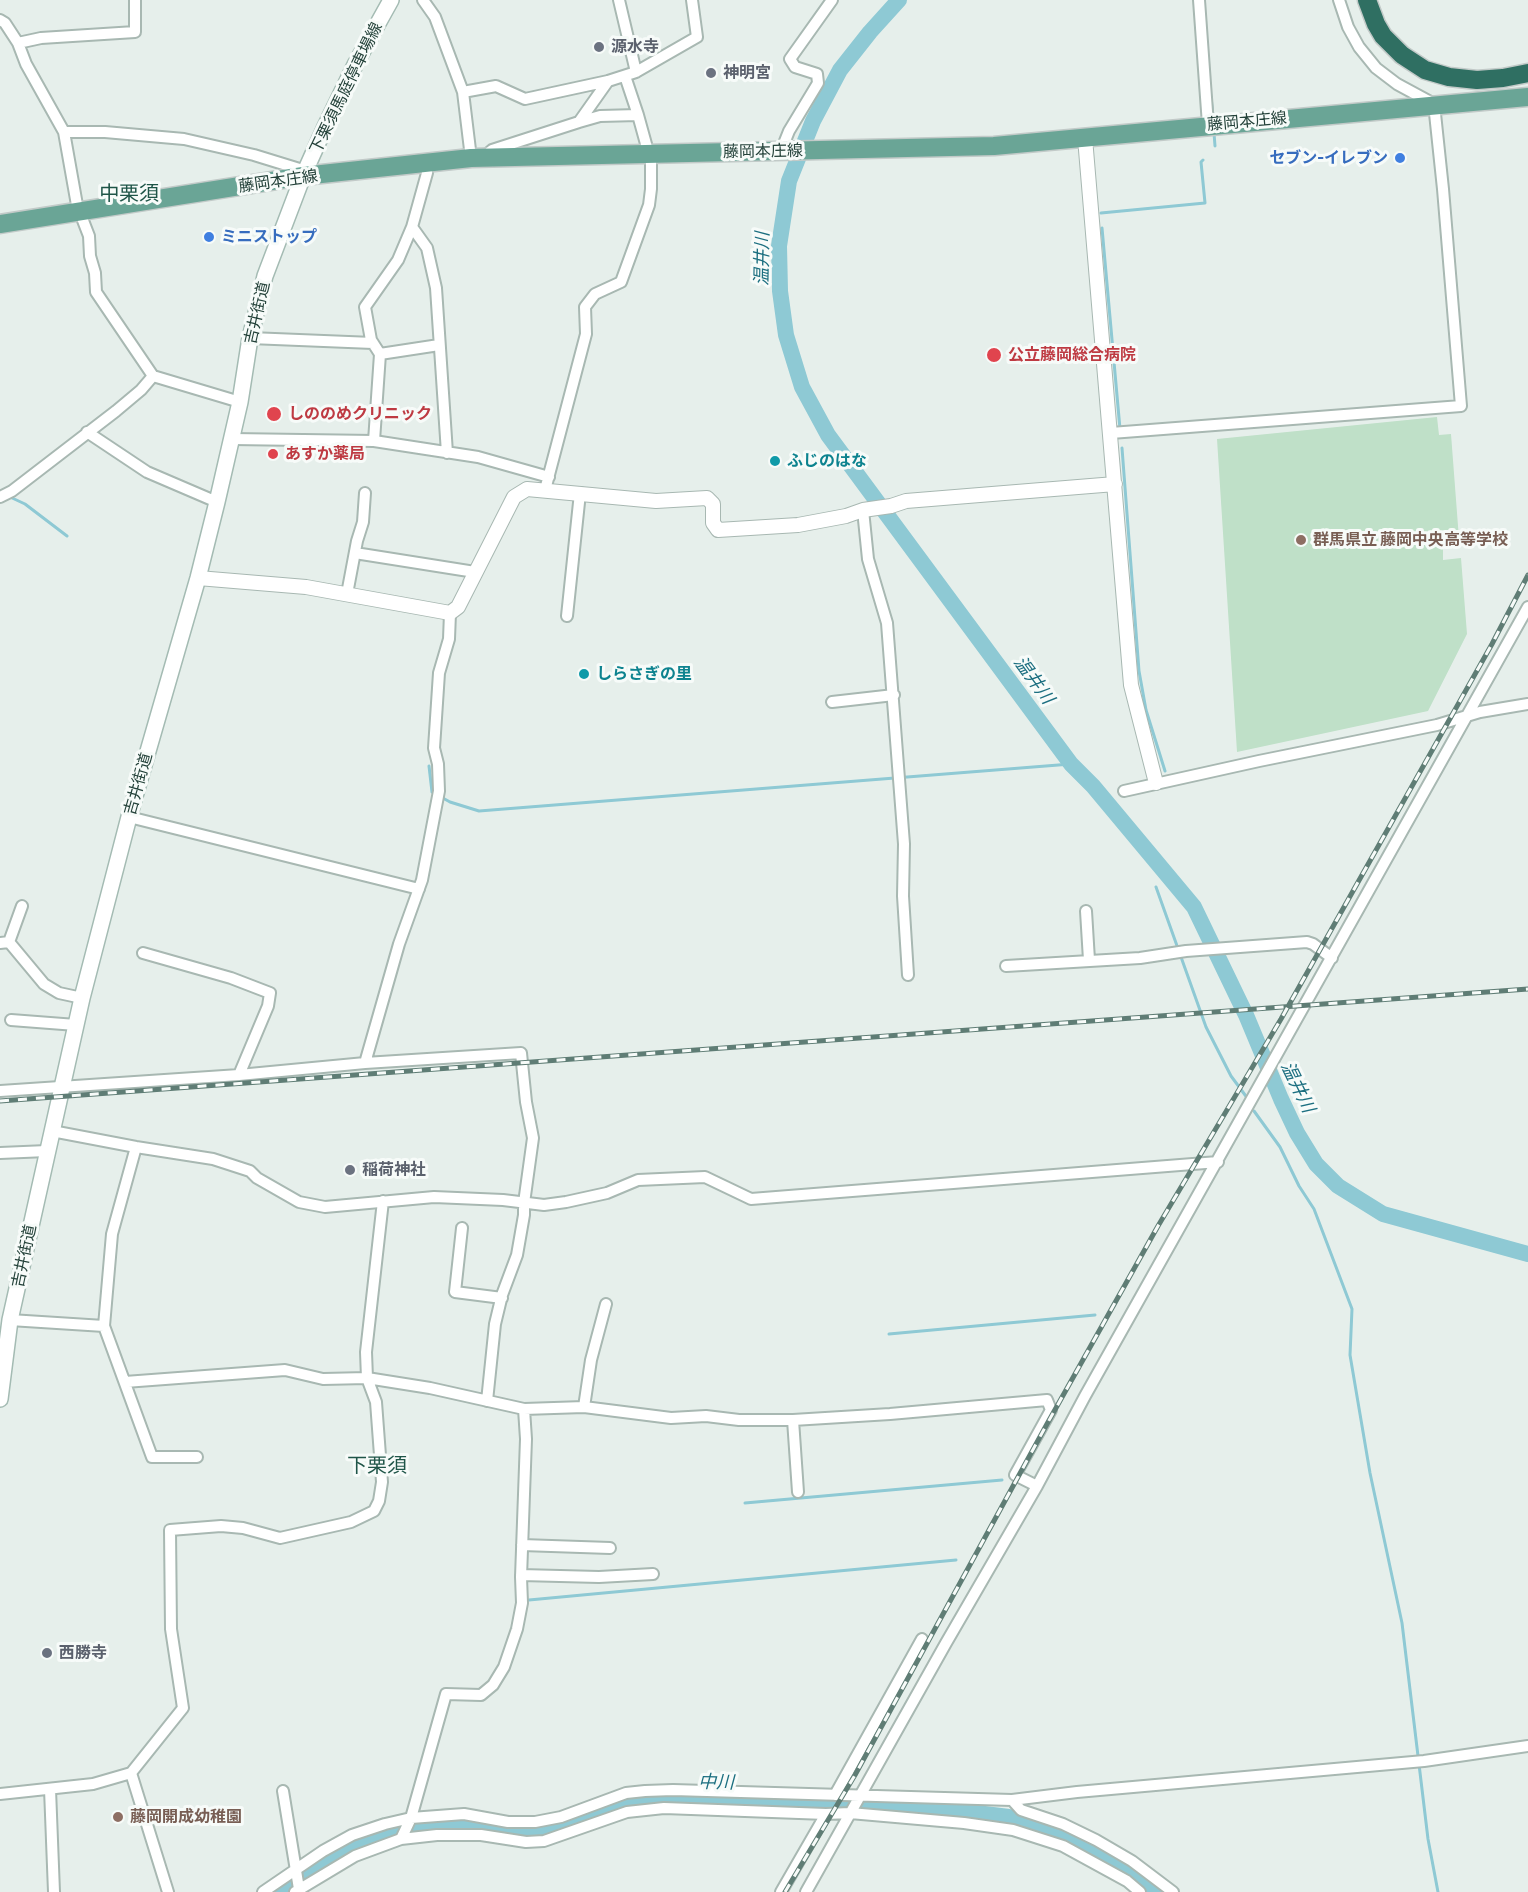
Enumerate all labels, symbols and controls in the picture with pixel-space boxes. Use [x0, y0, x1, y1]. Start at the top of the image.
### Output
street label: 下栗須馬庭停車場線 [306, 19, 386, 157]
place label: 源水寺 [611, 37, 659, 57]
marker: 源水寺 [592, 40, 606, 54]
place label: 神明宮 [723, 63, 771, 83]
marker: 神明宮 [704, 66, 718, 80]
street label: 藤岡本庄線 [1206, 108, 1288, 134]
street label: 藤岡本庄線 [723, 141, 803, 161]
place label: セブン-イレブン [1269, 148, 1388, 168]
marker: セブン-イレブン [1393, 151, 1407, 165]
street label: 藤岡本庄線 [237, 166, 319, 196]
district label: 中栗須 [99, 181, 159, 205]
place label: ミニストップ [221, 227, 317, 247]
marker: ミニストップ [202, 230, 216, 244]
water label: 温井川 [751, 232, 773, 286]
street label: 吉井街道 [240, 280, 274, 346]
place label: 公立藤岡総合病院 [1008, 345, 1136, 365]
marker: 公立藤岡総合病院 [985, 346, 1003, 364]
place label: しののめクリニック [288, 404, 432, 424]
marker: しののめクリニック [265, 405, 283, 423]
place label: あすか薬局 [285, 444, 365, 464]
marker: あすか薬局 [266, 447, 280, 461]
place label: ふじのはな [787, 451, 867, 471]
marker: ふじのはな [768, 454, 782, 468]
place label: 群馬県立 藤岡中央高等学校 [1313, 530, 1508, 550]
marker: 群馬県立 藤岡中央高等学校 [1294, 533, 1308, 547]
water label: 温井川 [1009, 652, 1059, 708]
place label: しらさぎの里 [596, 664, 692, 684]
marker: しらさぎの里 [577, 667, 591, 681]
street label: 吉井街道 [120, 751, 156, 817]
water label: 温井川 [1276, 1058, 1320, 1116]
place label: 稲荷神社 [362, 1160, 426, 1180]
marker: 稲荷神社 [343, 1163, 357, 1177]
street label: 吉井街道 [8, 1223, 40, 1289]
district label: 下栗須 [347, 1453, 407, 1477]
place label: 西勝寺 [59, 1643, 107, 1663]
marker: 西勝寺 [40, 1646, 54, 1660]
water label: 中川 [698, 1771, 734, 1793]
place label: 藤岡開成幼稚園 [130, 1807, 242, 1827]
marker: 藤岡開成幼稚園 [111, 1810, 125, 1824]

